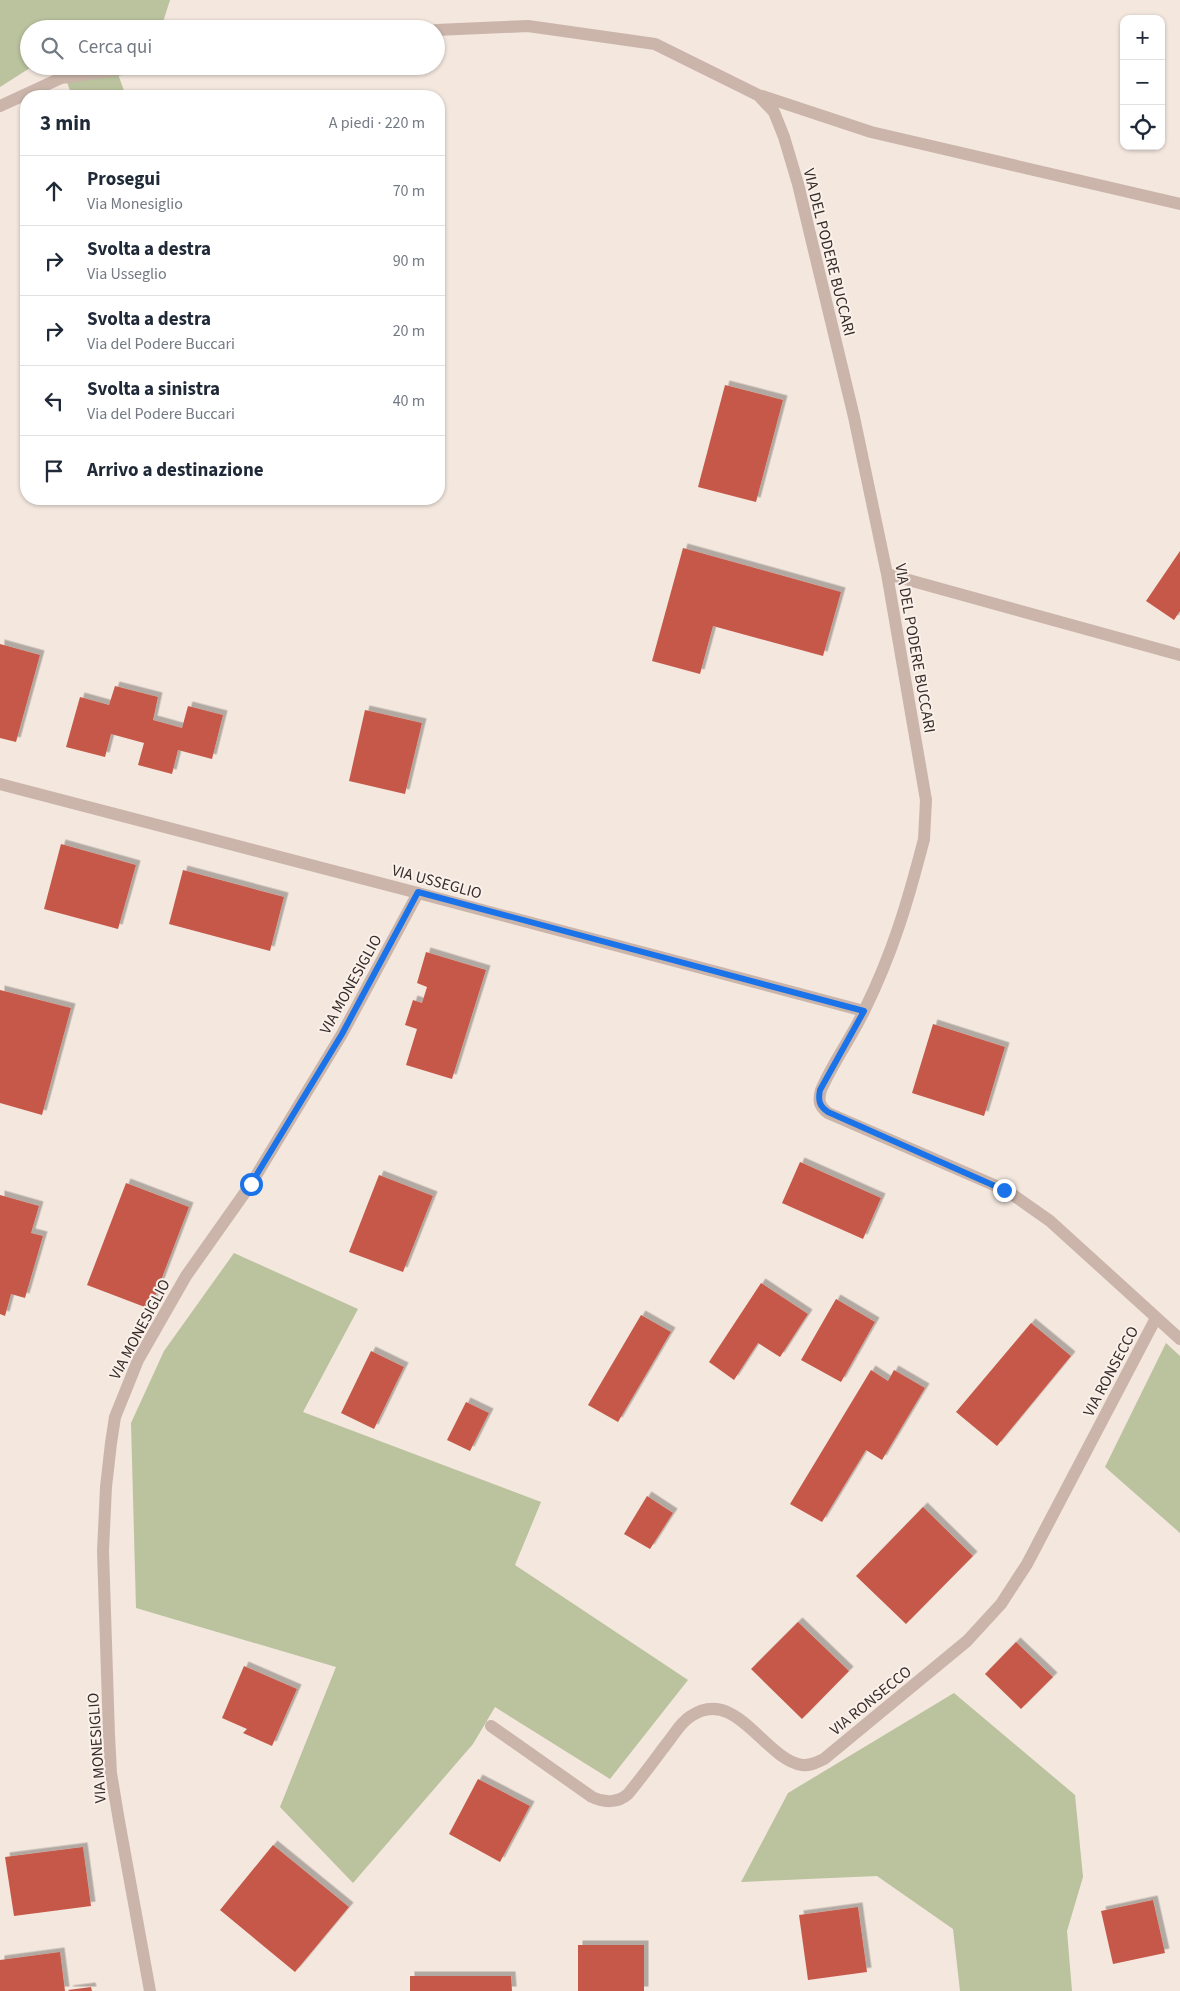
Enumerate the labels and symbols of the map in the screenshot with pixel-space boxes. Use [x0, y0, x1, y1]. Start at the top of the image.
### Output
street label: VIA DEL PODERE BUCCARI [798, 166, 860, 338]
street label: VIA DEL PODERE BUCCARI [889, 562, 941, 735]
street label: VIA USSEGLIO [389, 859, 484, 905]
street label: VIA MONESIGLIO [314, 931, 387, 1038]
route start [240, 1173, 263, 1196]
route end [993, 1179, 1016, 1202]
street label: VIA MONESIGLIO [104, 1275, 176, 1383]
street label: VIA RONSECCO [1078, 1322, 1144, 1421]
street label: VIA RONSECCO [825, 1661, 916, 1741]
street label: VIA MONESIGLIO [82, 1692, 112, 1804]

